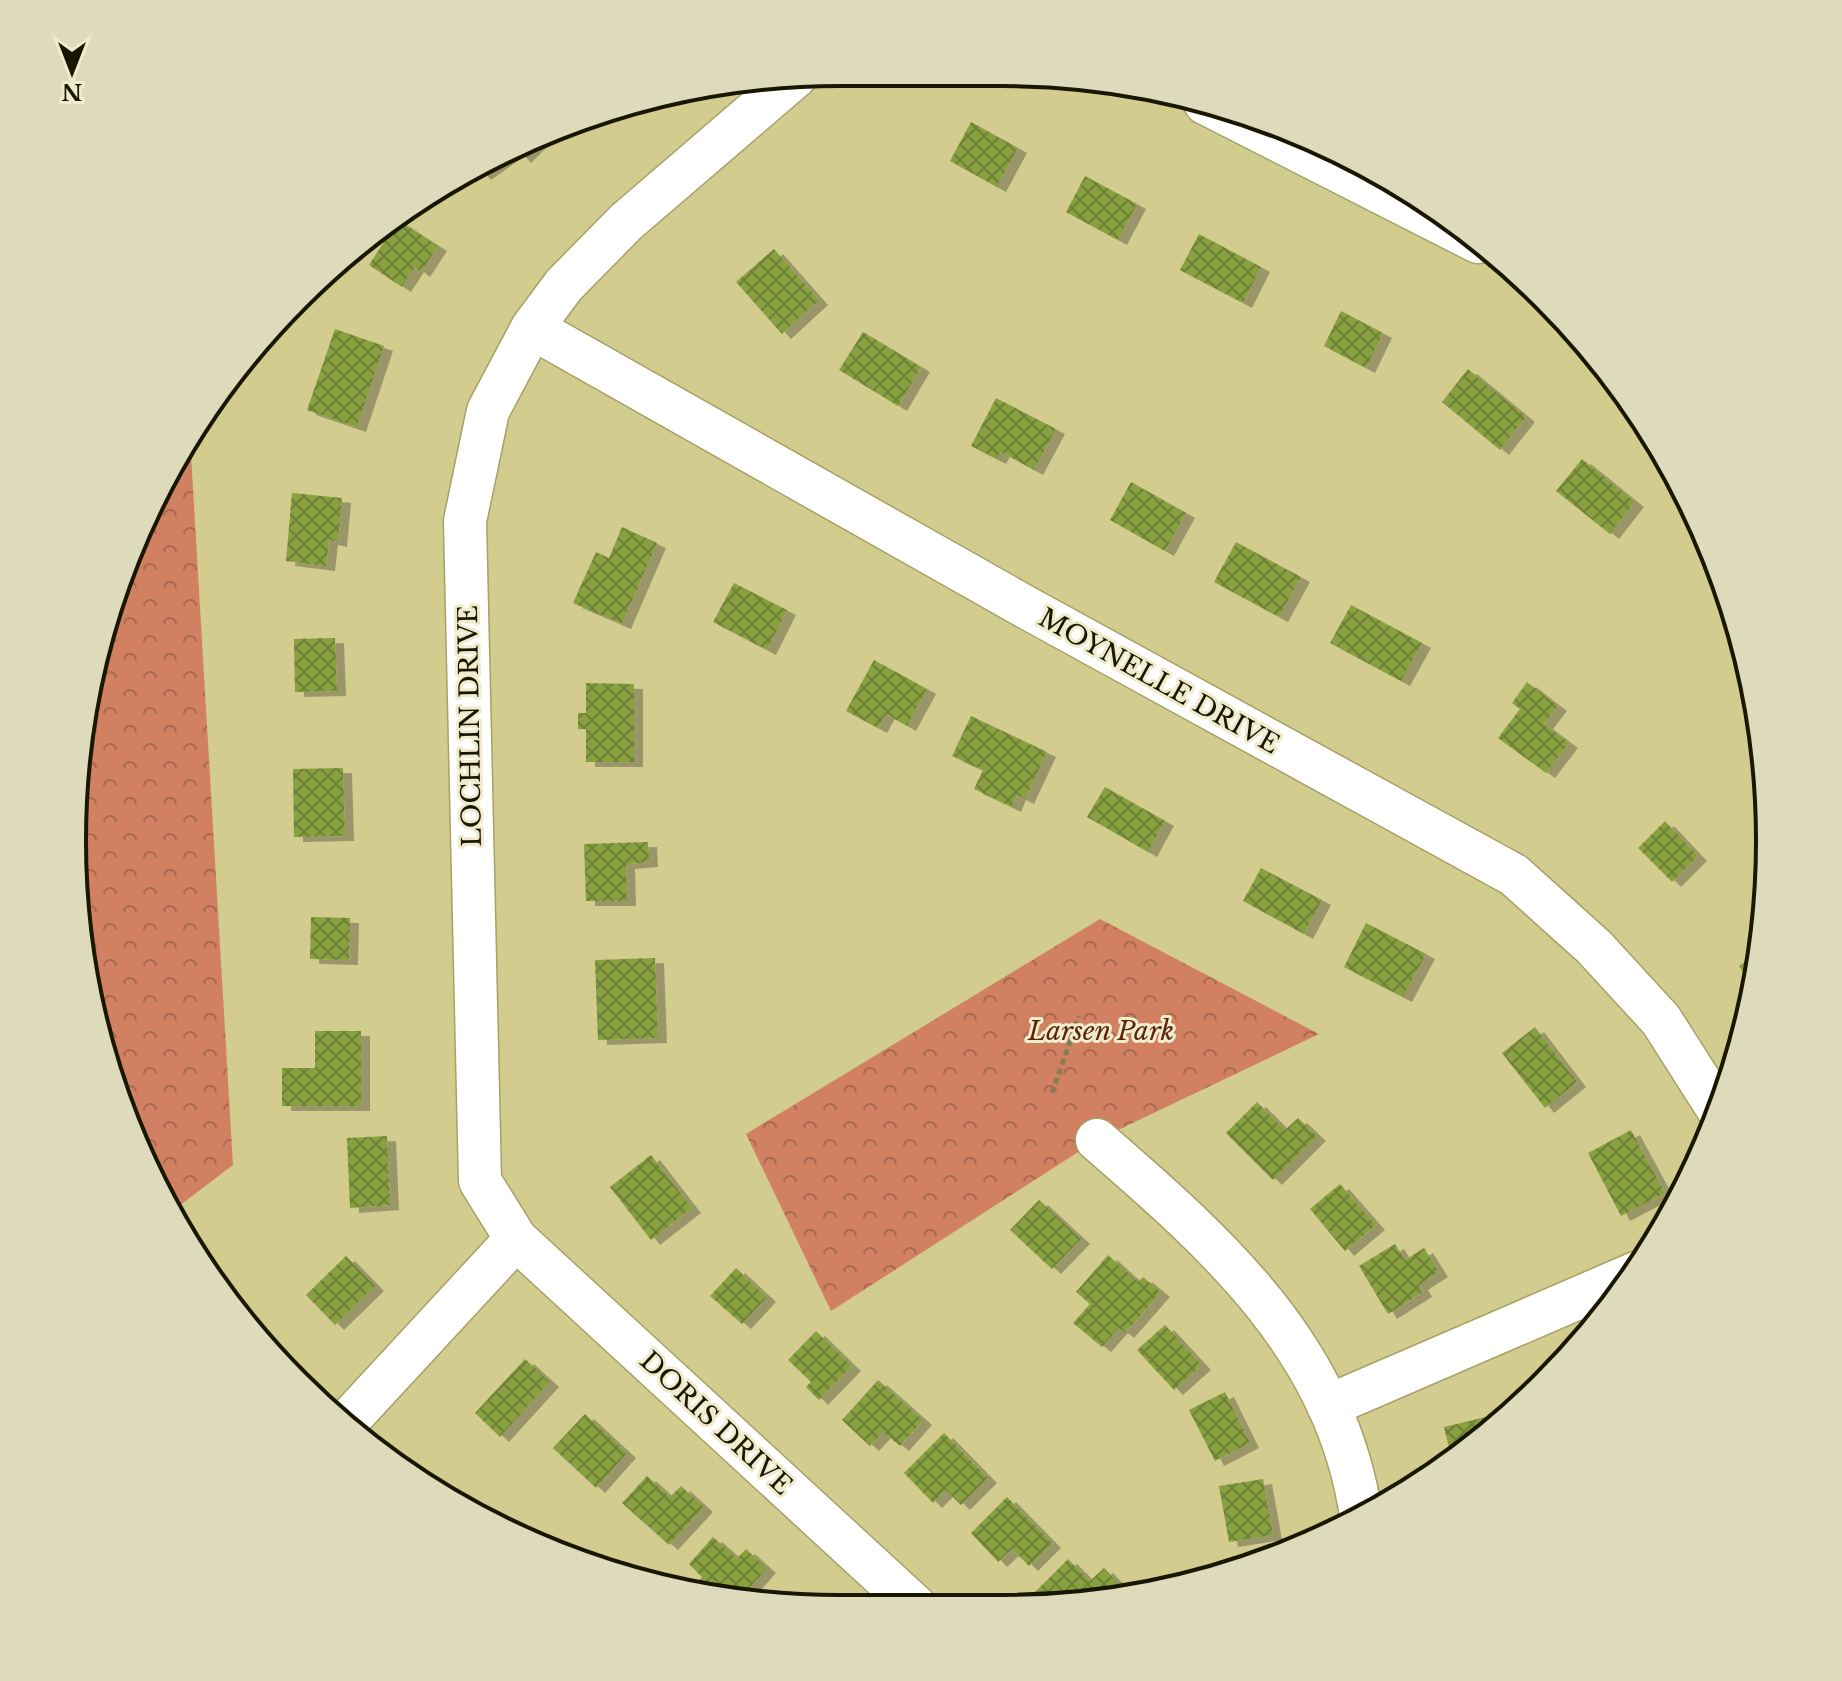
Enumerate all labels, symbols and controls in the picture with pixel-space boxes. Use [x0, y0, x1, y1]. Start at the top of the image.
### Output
north arrow [32, 32, 112, 112]
text: N [61, 78, 82, 105]
street label: MOYNELLE DRIVE [1033, 601, 1285, 761]
street label: LOCHLIN DRIVE [452, 605, 488, 847]
park label: Larsen Park [1027, 1015, 1174, 1047]
street label: DORIS DRIVE [633, 1344, 799, 1502]

